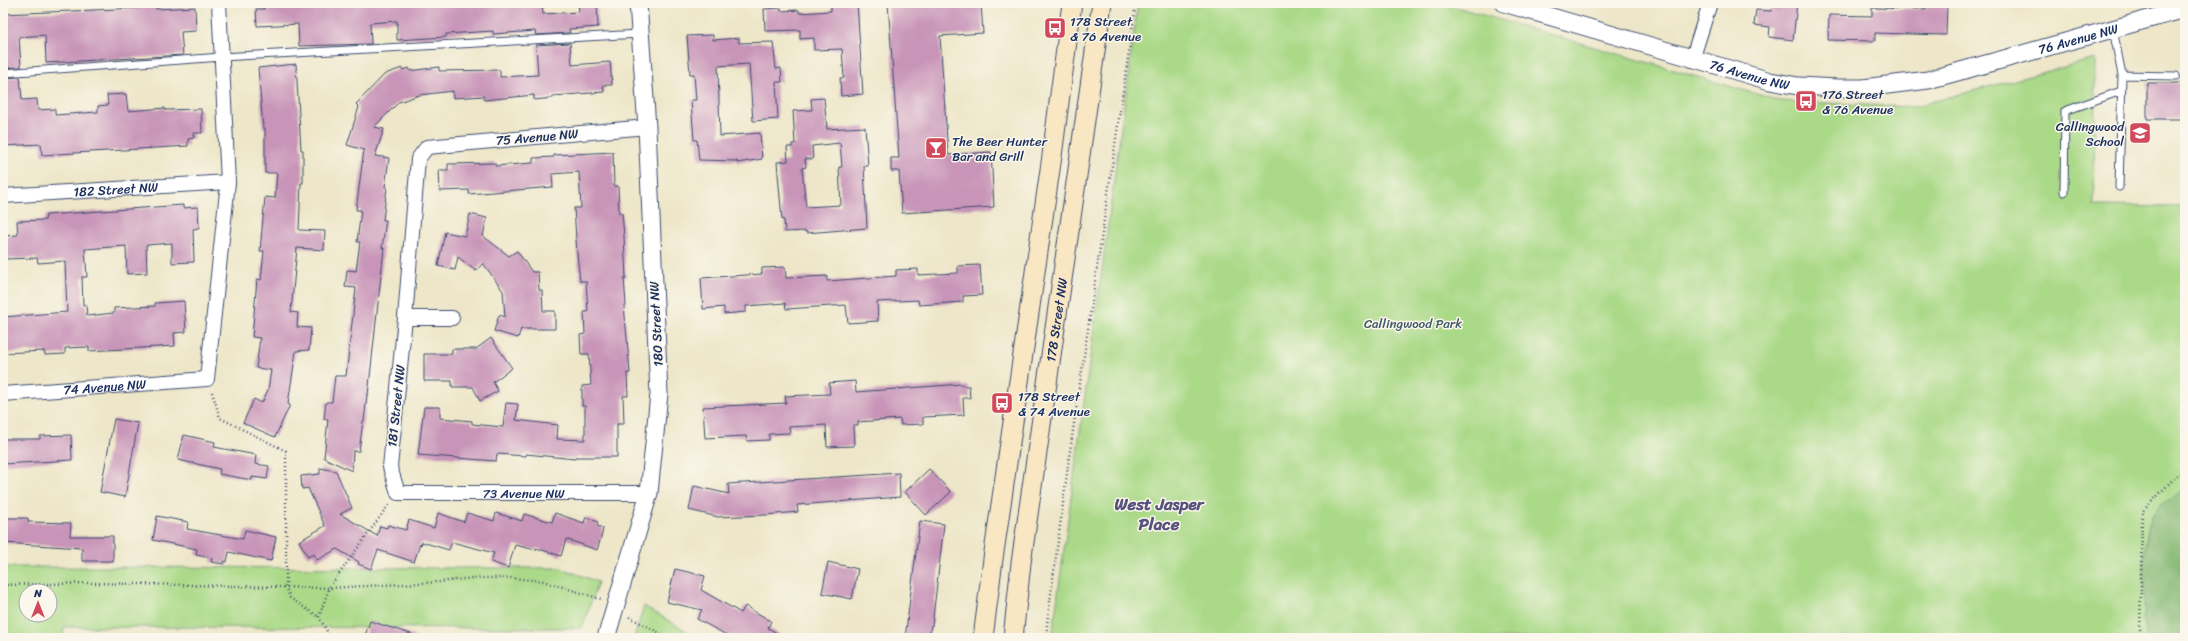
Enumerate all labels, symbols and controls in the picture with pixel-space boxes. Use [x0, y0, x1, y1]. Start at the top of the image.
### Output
place label: 178 Street & 76 Avenue [1070, 10, 1141, 48]
bus stop icon: 178 Street & 76 Avenue [1042, 15, 1068, 41]
street label: 76 Avenue NW [2035, 16, 2122, 61]
street label: 76 Avenue NW [1707, 52, 1792, 96]
place label: 176 Street & 76 Avenue [1822, 83, 1893, 121]
bus stop icon: 176 Street & 76 Avenue [1793, 88, 1819, 114]
place label: Callingwood School [2056, 115, 2125, 153]
school or university icon: Callingwood School [2127, 120, 2153, 146]
street label: 75 Avenue NW [495, 122, 580, 152]
place label: The Beer Hunter Bar and Grill [952, 130, 1048, 168]
bar icon: The Beer Hunter Bar and Grill [923, 135, 949, 161]
street label: 182 Street NW [73, 175, 160, 203]
street label: 178 Street NW [1039, 276, 1074, 364]
street label: 180 Street NW [642, 280, 670, 367]
park label: Callingwood Park [1364, 312, 1462, 335]
street label: 181 Street NW [380, 363, 412, 448]
street label: 74 Avenue NW [62, 372, 148, 401]
place label: 178 Street & 74 Avenue [1018, 385, 1090, 423]
bus stop icon: 178 Street & 74 Avenue [989, 390, 1015, 416]
street label: 73 Avenue NW [483, 482, 565, 505]
district label: West Jasper Place [1114, 489, 1206, 539]
north arrow [18, 583, 58, 623]
text: N [33, 584, 42, 603]

